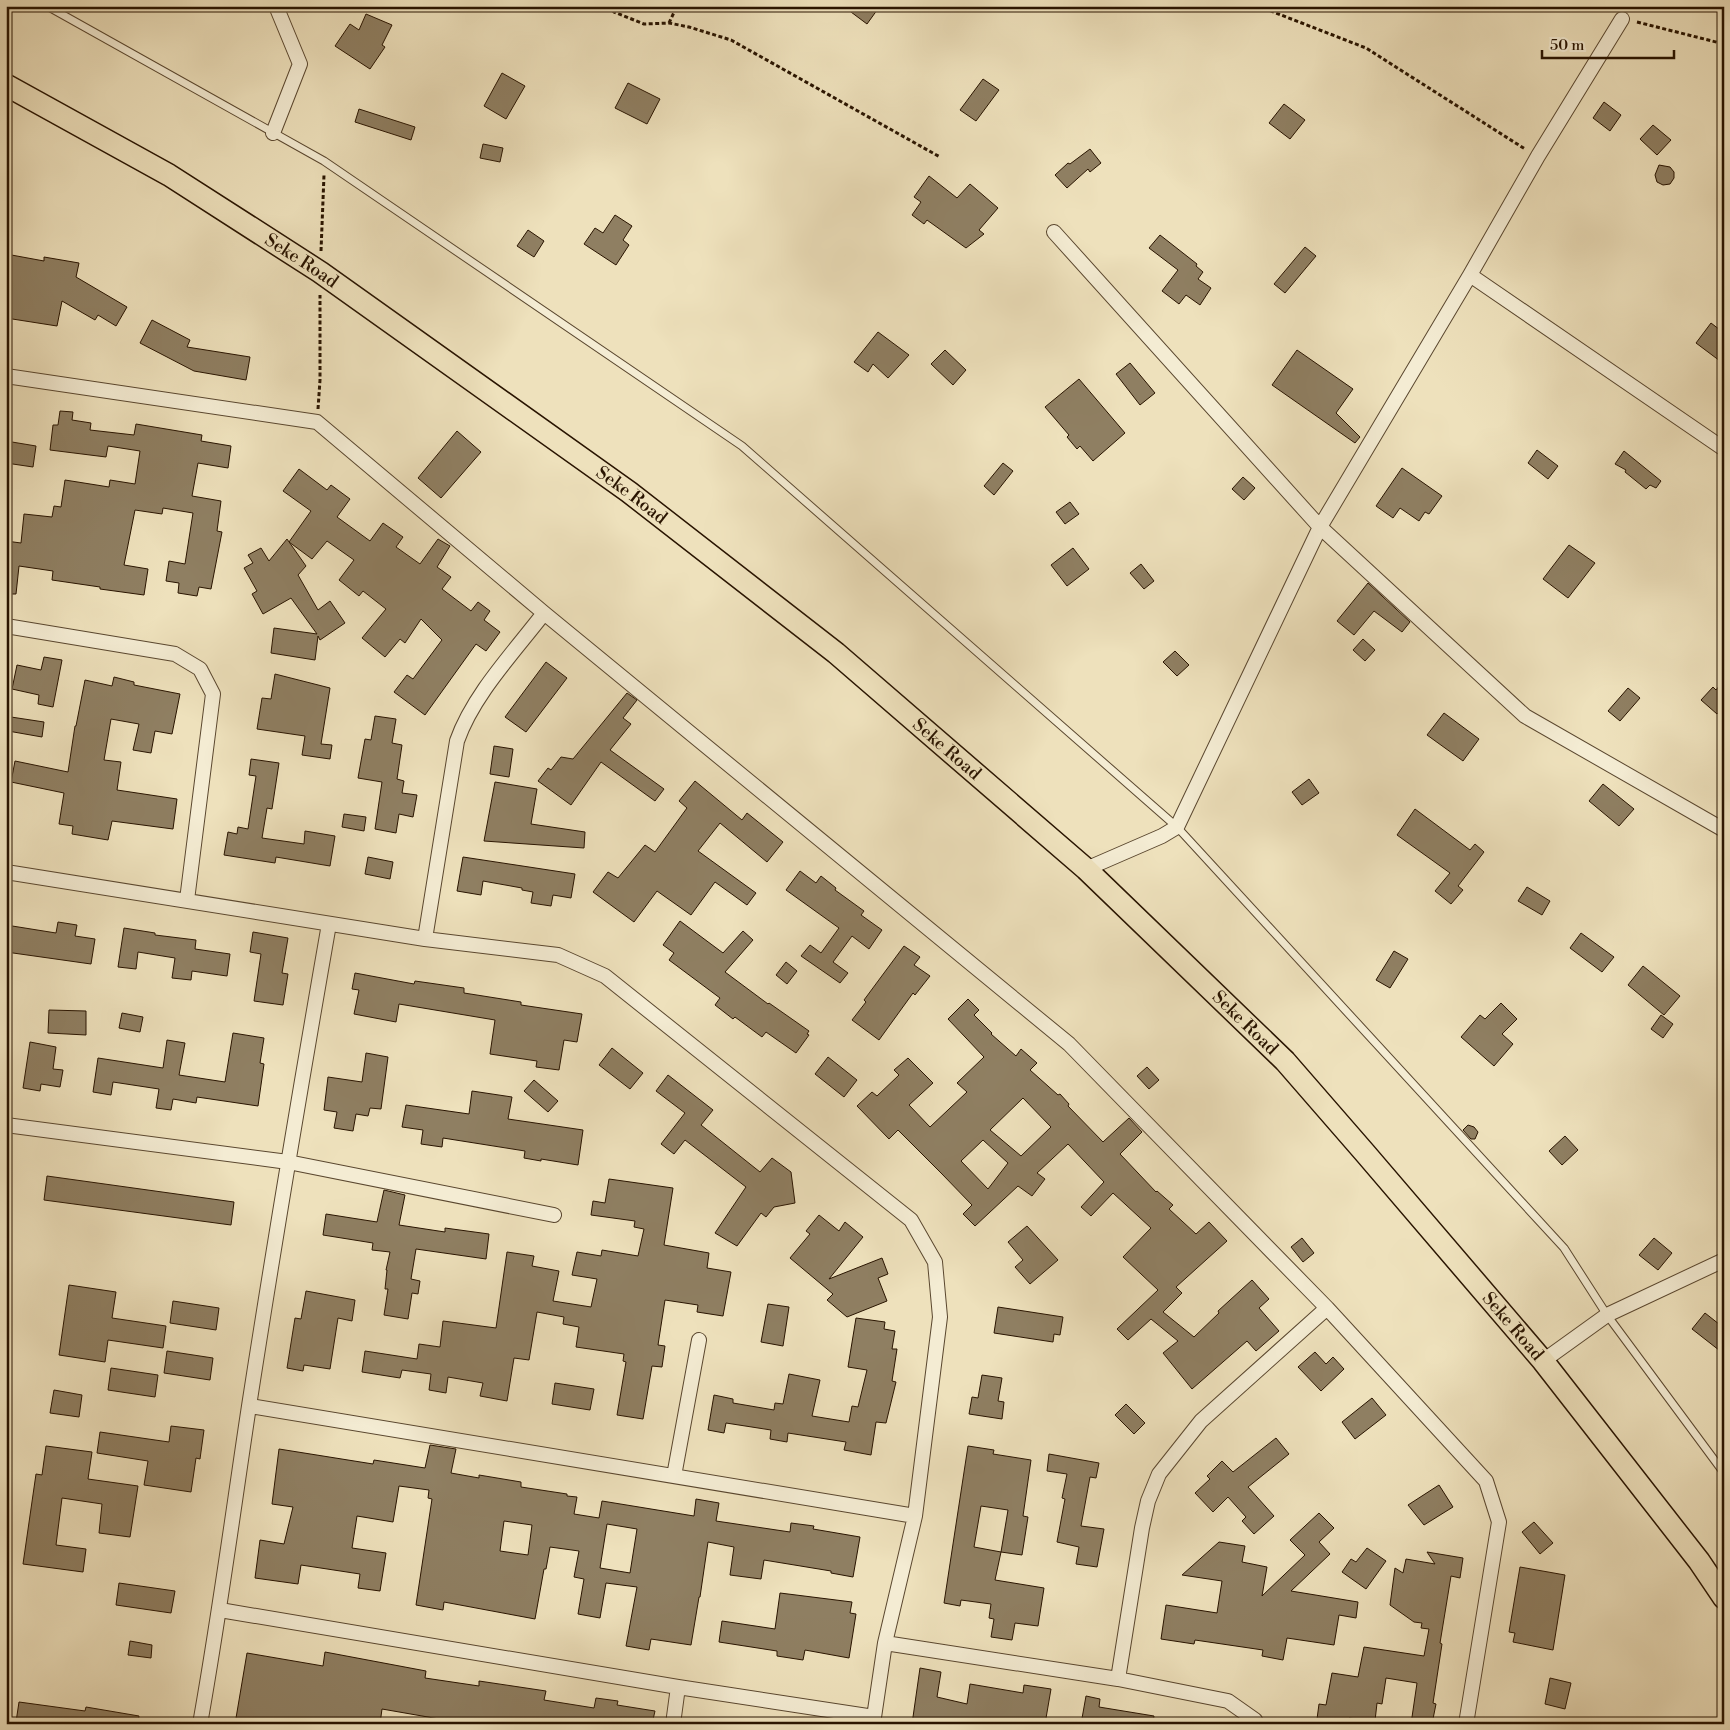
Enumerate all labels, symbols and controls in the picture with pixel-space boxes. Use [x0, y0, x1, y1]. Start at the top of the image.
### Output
scale bar [1542, 28, 1675, 60]
text: 50 m [1550, 36, 1584, 55]
street label: Seke Road [261, 228, 344, 293]
street label: Seke Road [592, 461, 673, 530]
street label: Seke Road [908, 713, 987, 785]
street label: Seke Road [1207, 986, 1284, 1060]
street label: Seke Road [1477, 1287, 1550, 1366]

